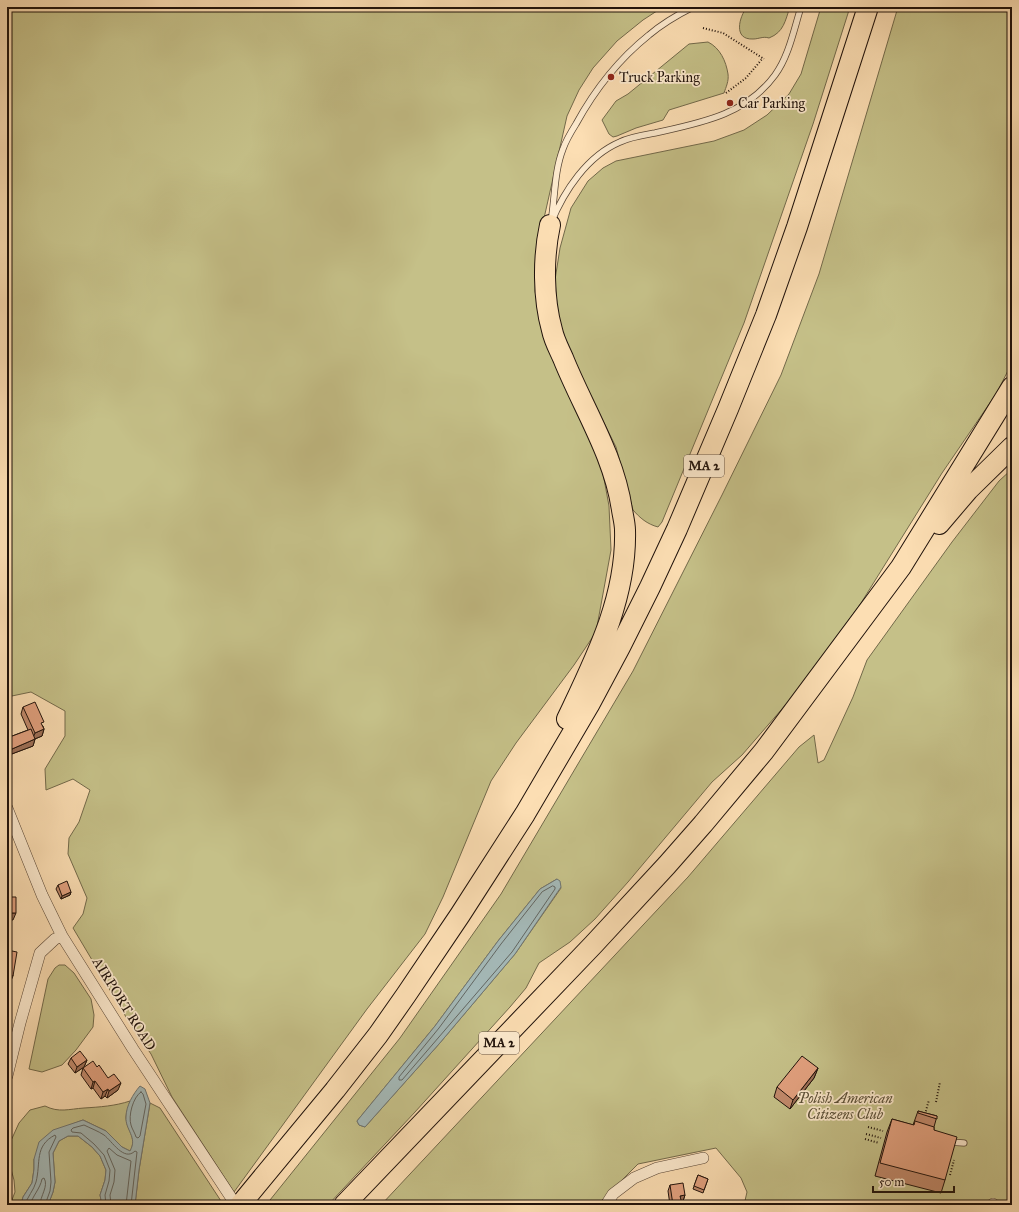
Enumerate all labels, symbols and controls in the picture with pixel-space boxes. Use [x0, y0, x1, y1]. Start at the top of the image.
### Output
place label: Truck Parking [619, 69, 700, 86]
marker: Truck Parking [606, 72, 616, 82]
place label: Car Parking [738, 95, 805, 112]
marker: Car Parking [725, 98, 735, 108]
road number: MA 2 [684, 455, 724, 477]
street label: AIRPORT ROAD [88, 953, 159, 1054]
road number: MA 2 [479, 1032, 519, 1054]
park label: Polish American Citizens Club [797, 1090, 893, 1123]
scale bar [873, 1168, 954, 1194]
text: 50 m [879, 1175, 904, 1189]

